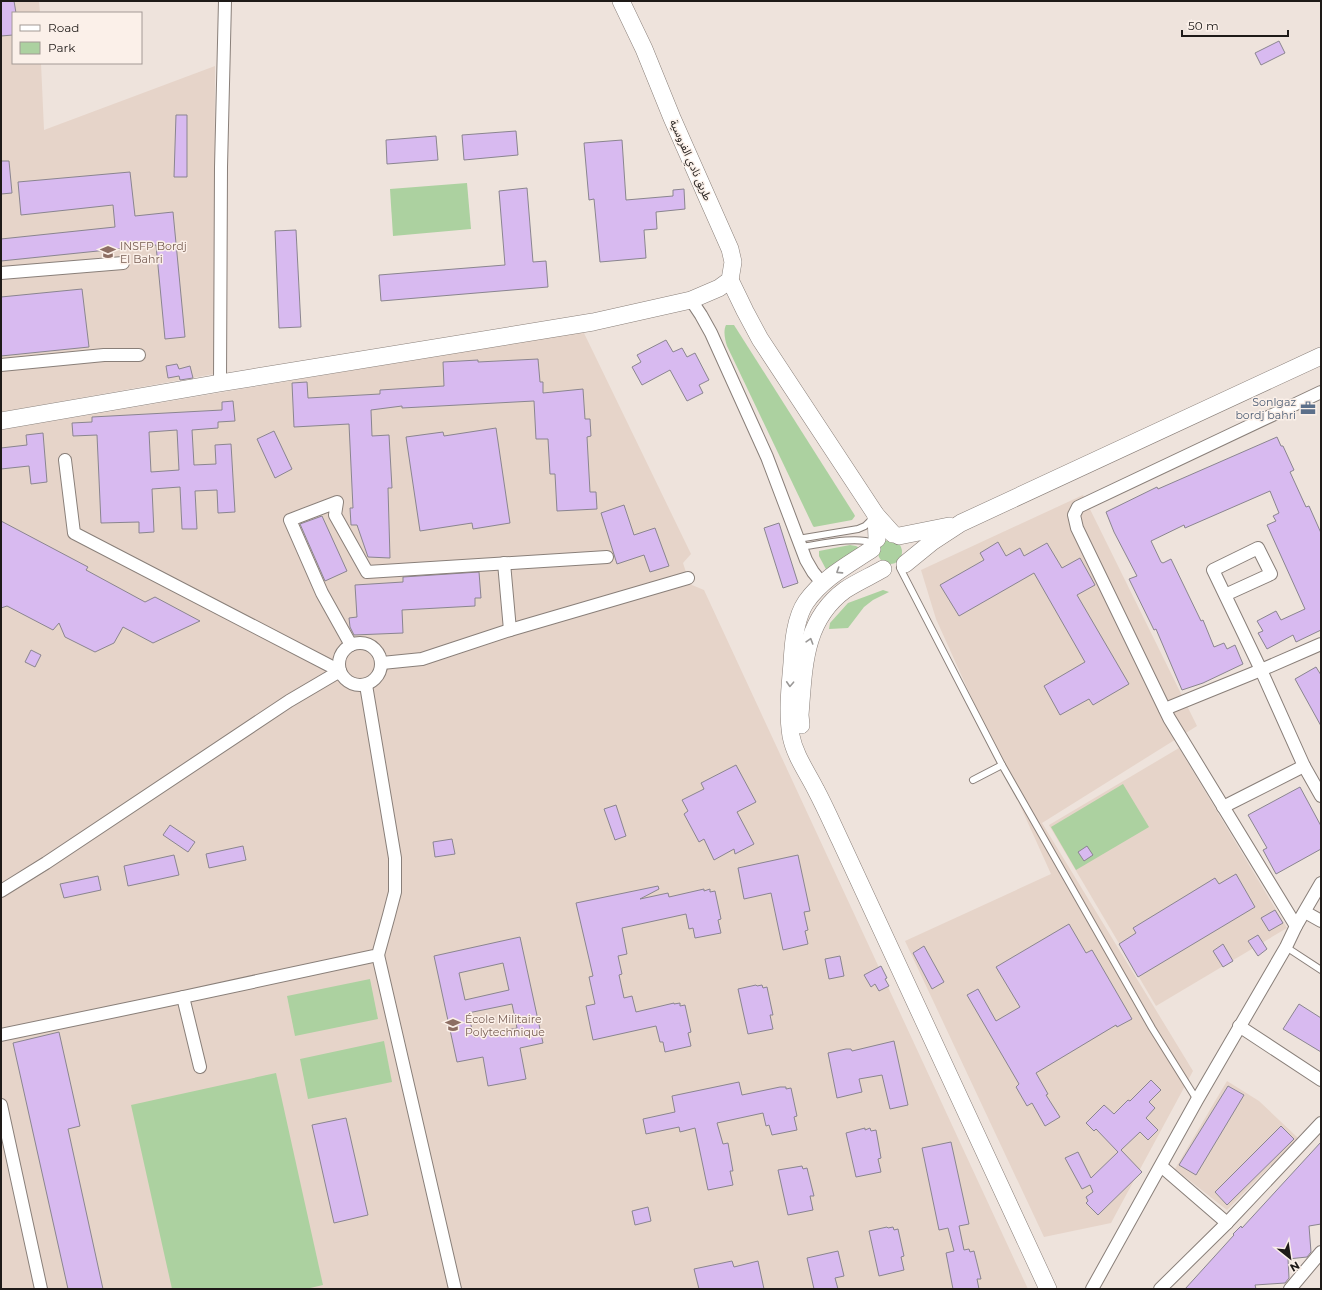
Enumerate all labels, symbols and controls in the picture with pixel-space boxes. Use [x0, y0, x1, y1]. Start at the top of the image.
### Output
legend [12, 12, 142, 64]
scale bar [1182, 12, 1288, 38]
text: 50 m [1188, 18, 1219, 33]
text: Road [48, 20, 79, 35]
text: Park [48, 40, 76, 55]
street label: طريق نادي الفروسية [664, 117, 715, 204]
place label: INSFP Bordj El Bahri [120, 239, 187, 266]
school or university icon: INSFP Bordj El Bahri [99, 243, 117, 261]
place label: Sonlgaz bordj bahri [1235, 395, 1296, 422]
office icon: Sonlgaz bordj bahri [1299, 399, 1317, 417]
one-way arrow [836, 566, 843, 574]
one-way arrow [805, 637, 814, 644]
one-way arrow [786, 681, 795, 687]
place label: École Militaire Polytechnique [465, 1012, 545, 1039]
school or university icon: École Militaire Polytechnique [444, 1016, 462, 1034]
north arrow [1270, 1238, 1310, 1278]
text: N [1288, 1258, 1302, 1275]

